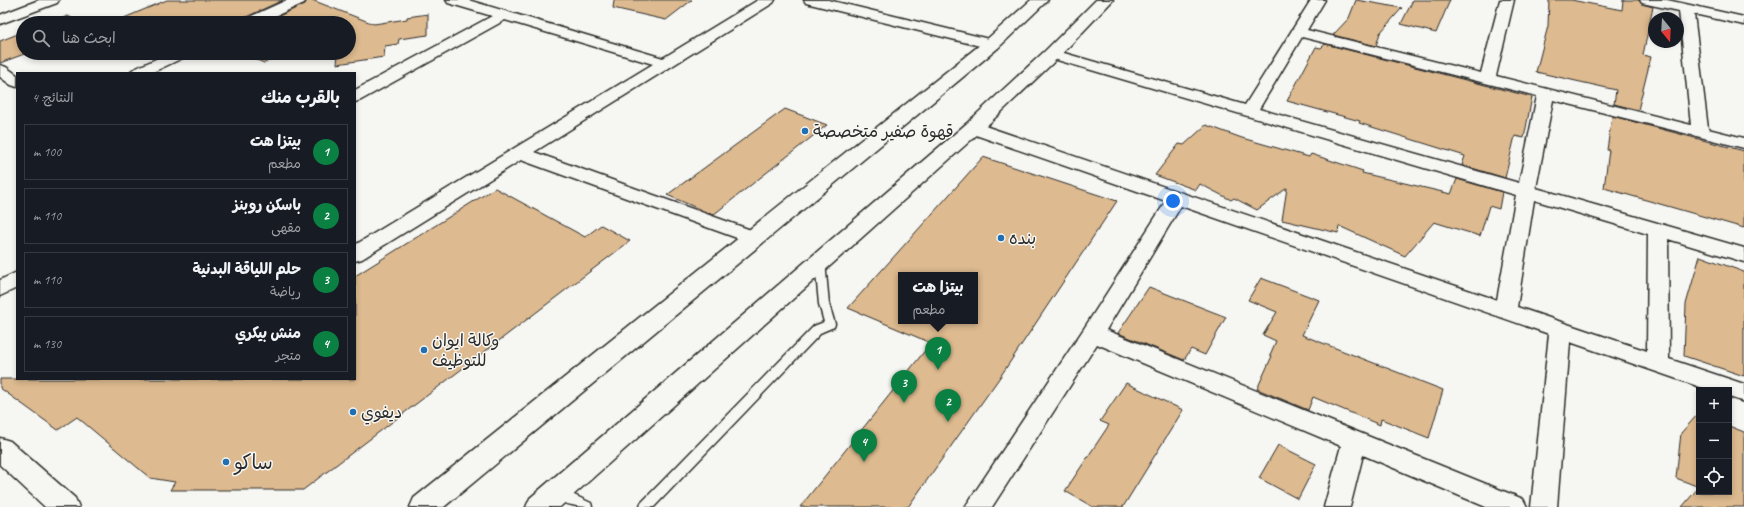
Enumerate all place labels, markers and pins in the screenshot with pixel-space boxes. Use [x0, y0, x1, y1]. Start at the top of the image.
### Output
place label: قهوة صفير متخصصة [813, 121, 953, 143]
marker: قهوة صفير متخصصة [800, 126, 810, 136]
place label: بنده [1009, 228, 1036, 249]
marker: بنده [996, 233, 1006, 243]
place label: وكالة ايوان للتوظيف [432, 330, 499, 371]
pin: 1 [925, 337, 951, 370]
marker: وكالة ايوان للتوظيف [419, 345, 429, 355]
pin: 3 [891, 370, 917, 403]
pin: 2 [935, 389, 961, 422]
place label: ديفوي [361, 402, 402, 425]
marker: ديفوي [348, 407, 358, 417]
pin: 4 [851, 429, 877, 462]
place label: ساكو [233, 450, 273, 476]
marker: ساكو [221, 457, 231, 467]

